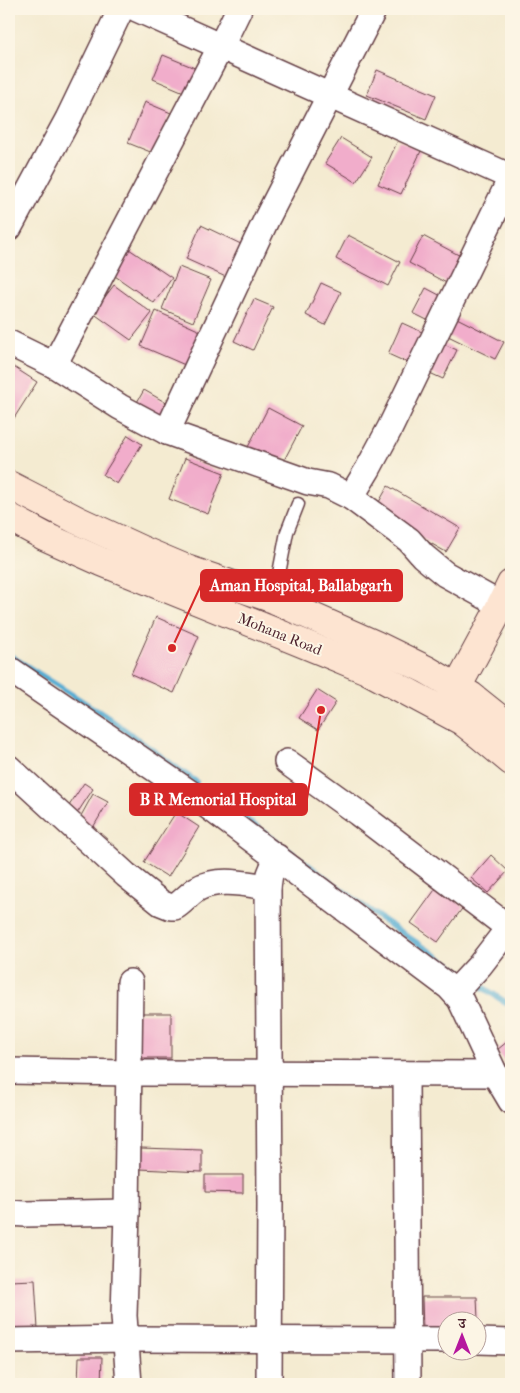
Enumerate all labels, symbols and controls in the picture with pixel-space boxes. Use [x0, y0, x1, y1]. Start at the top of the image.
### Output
callout: Aman Hospital, Ballabgarh [201, 570, 402, 601]
text: Aman Hospital, Ballabgarh [209, 576, 393, 596]
street label: Mohana Road [236, 609, 325, 659]
callout: B R Memorial Hospital [130, 784, 307, 815]
text: B R Memorial Hospital [140, 790, 297, 810]
north arrow [438, 1310, 488, 1360]
text: उ [457, 1315, 466, 1332]

